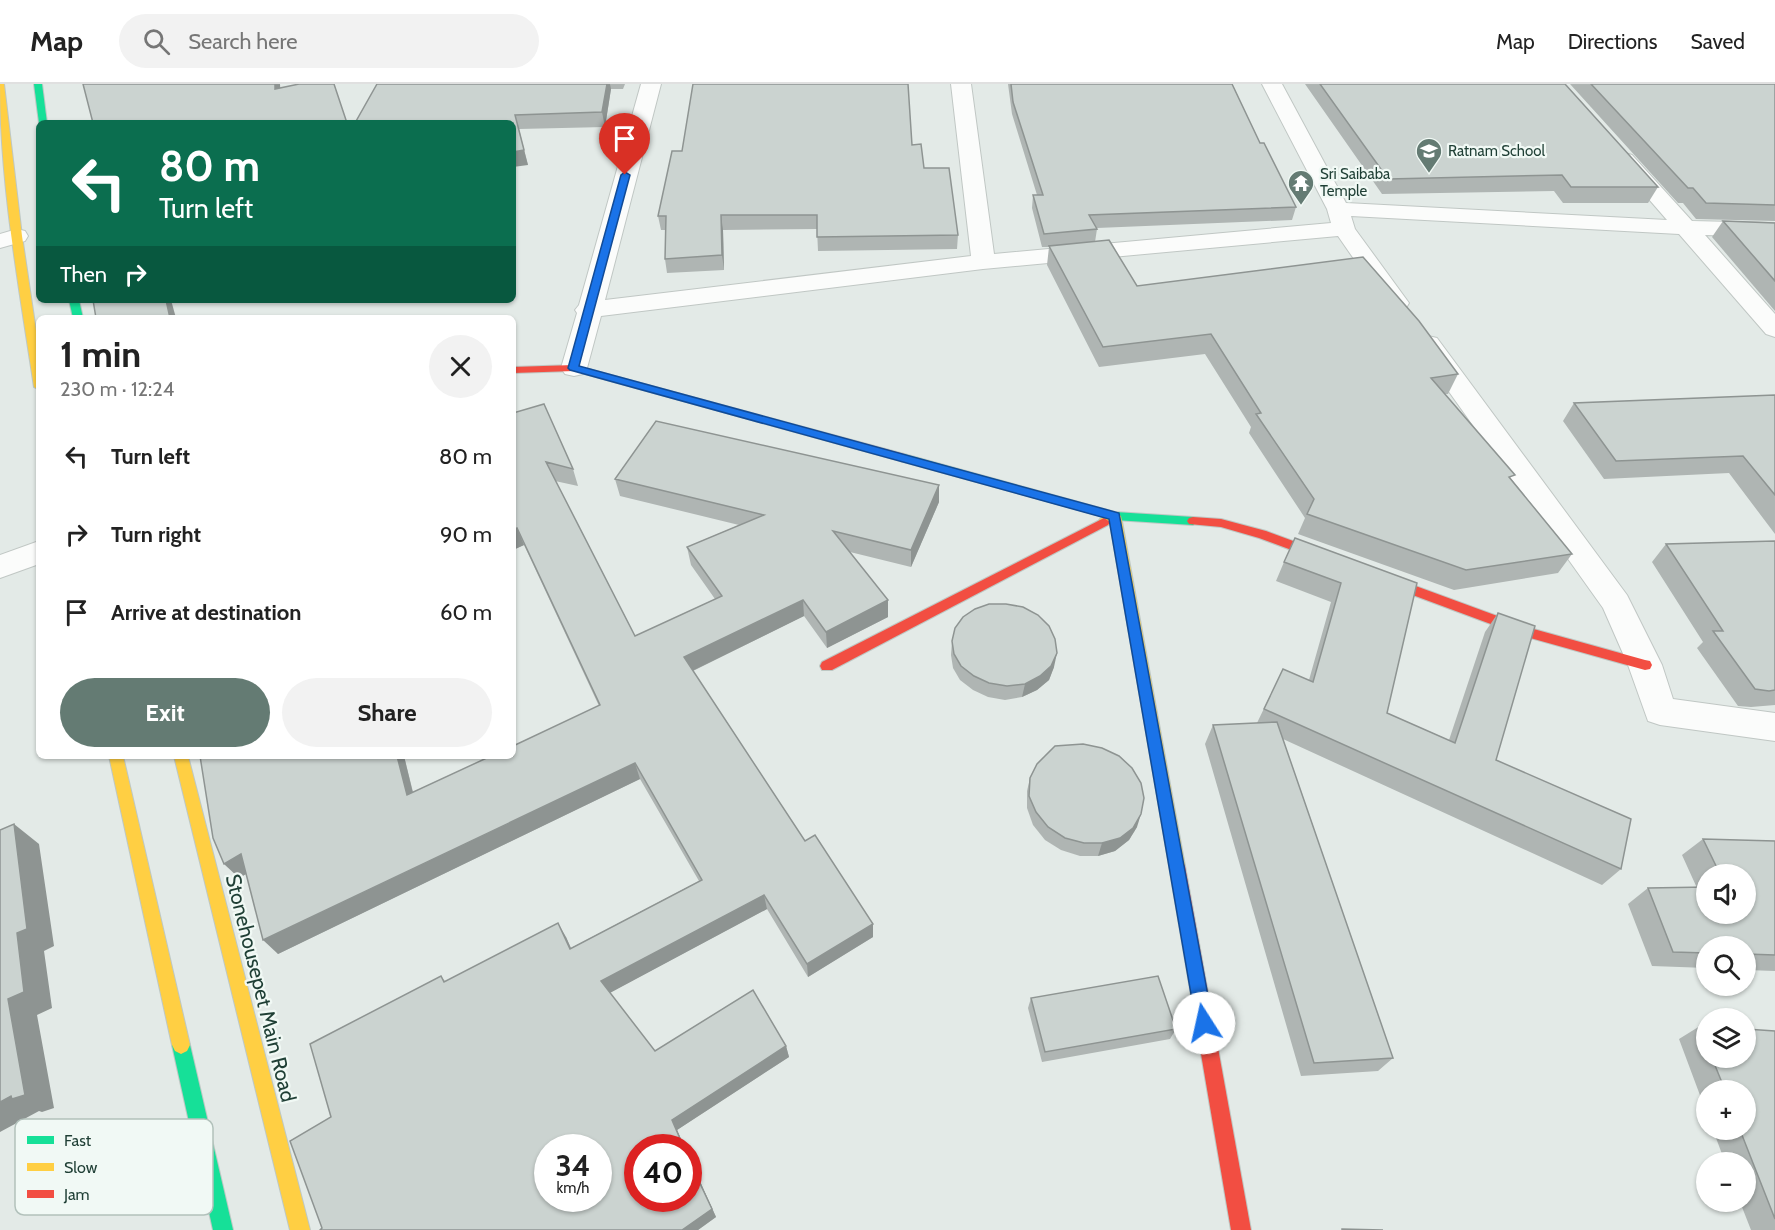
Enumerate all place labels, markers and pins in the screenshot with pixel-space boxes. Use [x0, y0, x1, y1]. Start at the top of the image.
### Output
pin [599, 113, 650, 175]
school or university icon: Ratnam School [1414, 136, 1444, 174]
place label: Ratnam School [1448, 142, 1545, 160]
place label: Sri Saibaba Temple [1320, 165, 1391, 200]
temple icon: Sri Saibaba Temple [1286, 168, 1316, 206]

